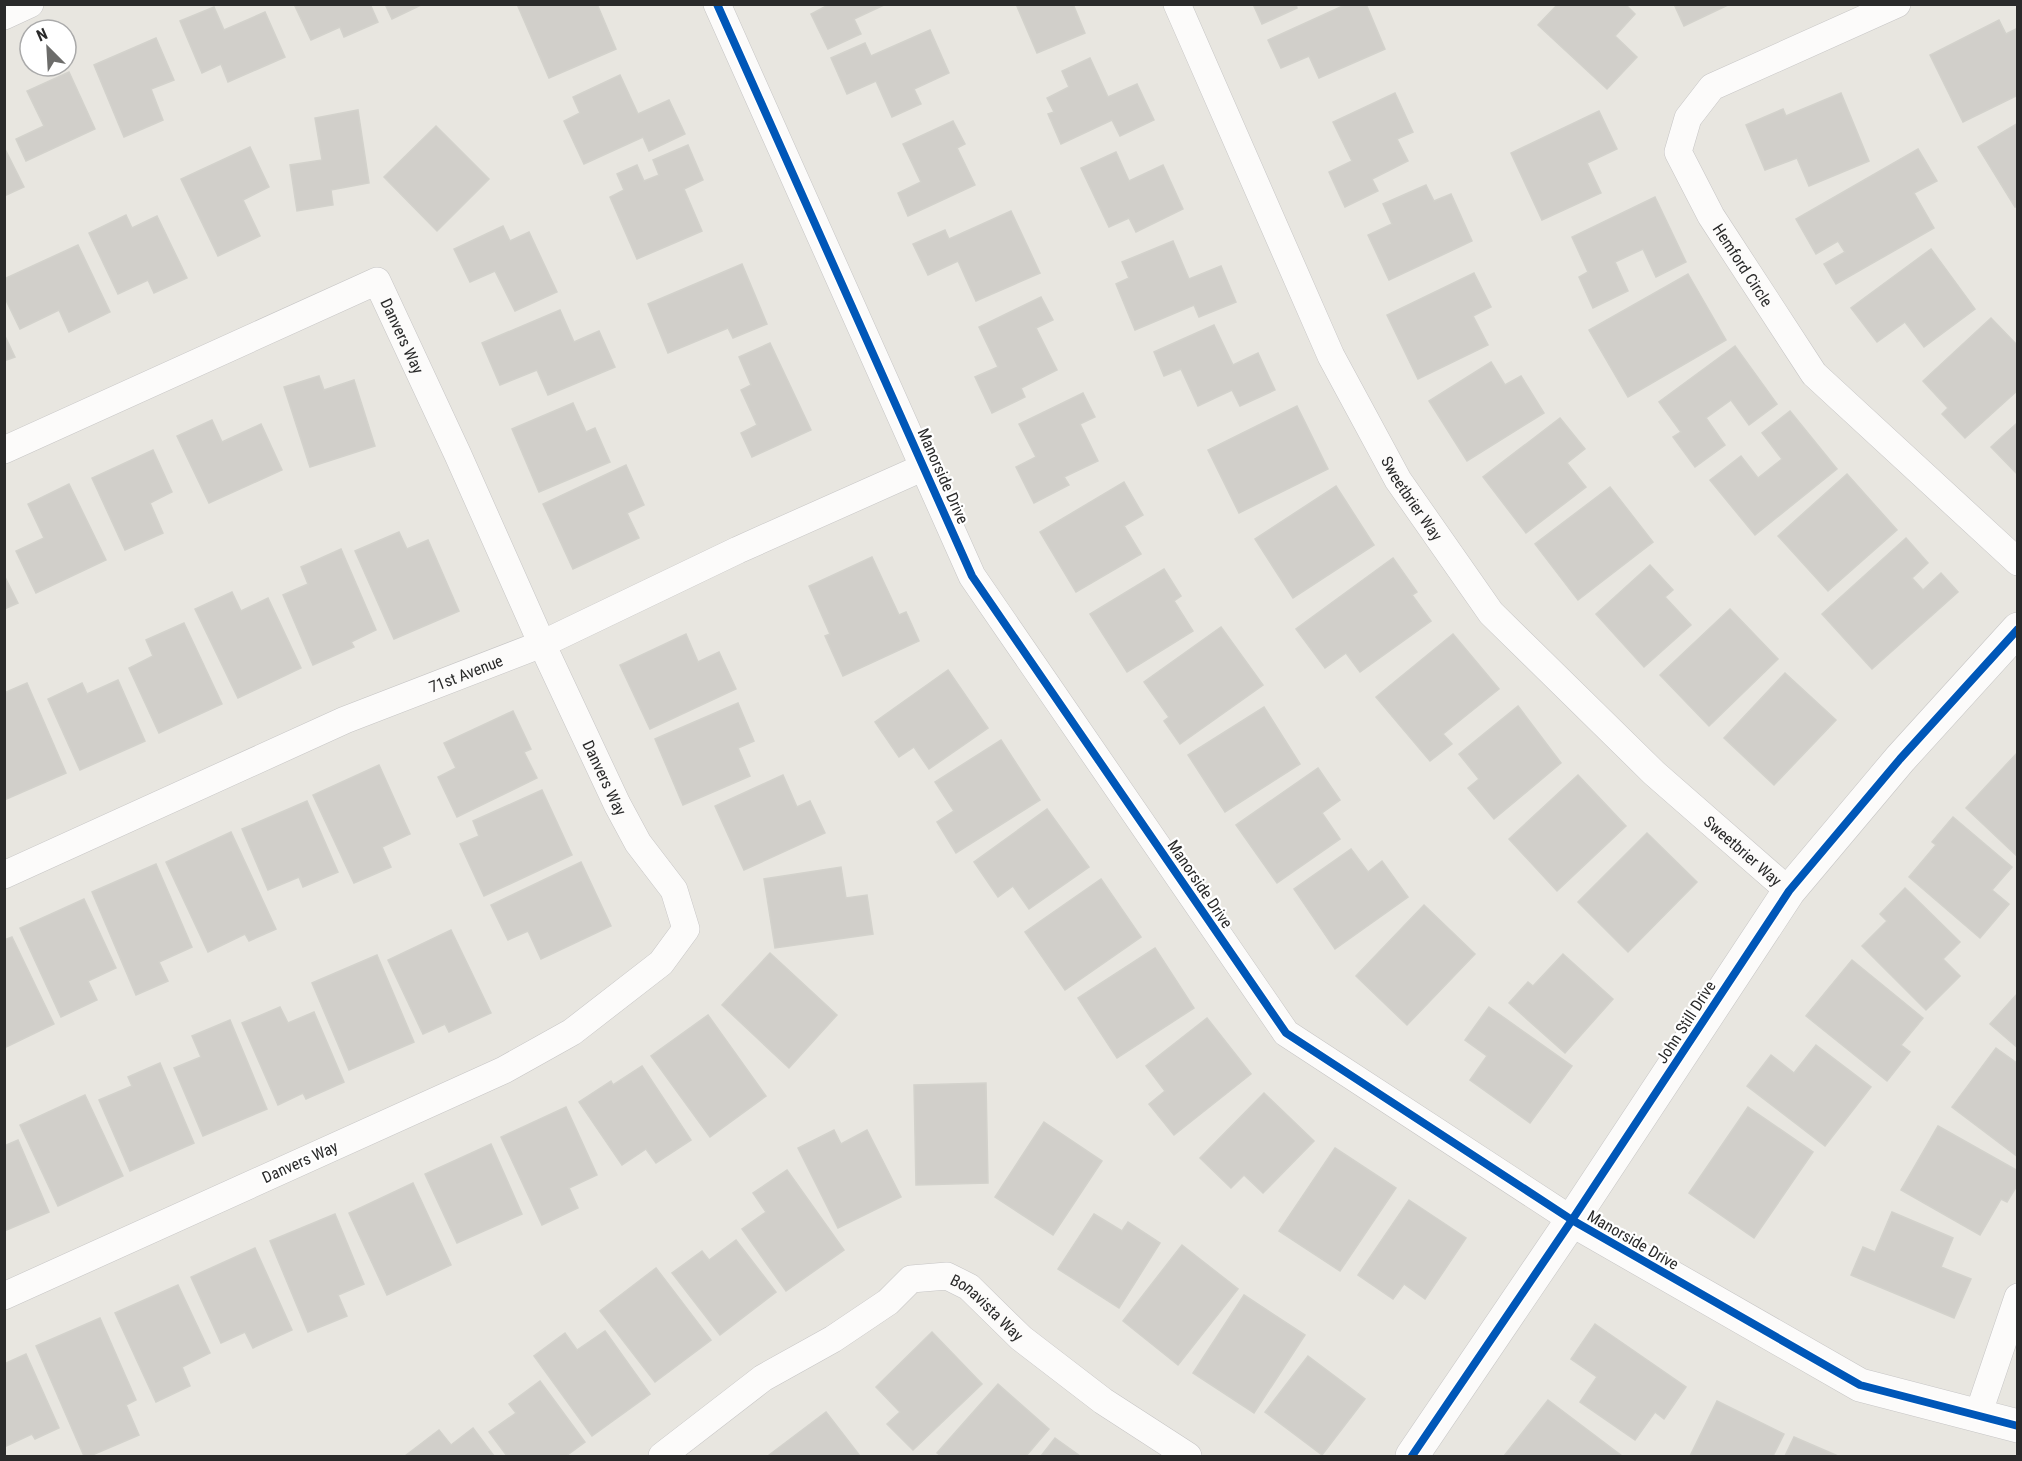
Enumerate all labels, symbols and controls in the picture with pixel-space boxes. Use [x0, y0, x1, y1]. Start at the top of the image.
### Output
north arrow [18, 18, 78, 78]
text: N [34, 24, 50, 45]
street label: Hemford Circle [1709, 220, 1777, 310]
street label: Danvers Way [377, 295, 428, 377]
street label: Manorside Drive [913, 425, 973, 527]
street label: Sweetbrier Way [1377, 453, 1447, 544]
street label: 71st Avenue [426, 651, 505, 696]
street label: Danvers Way [579, 737, 631, 819]
street label: Sweetbrier Way [1700, 812, 1786, 890]
street label: Manorside Drive [1163, 836, 1237, 932]
street label: John Still Drive [1652, 977, 1720, 1067]
street label: Danvers Way [259, 1137, 341, 1187]
street label: Manorside Drive [1584, 1206, 1682, 1274]
street label: Bonavista Way [947, 1270, 1028, 1345]

